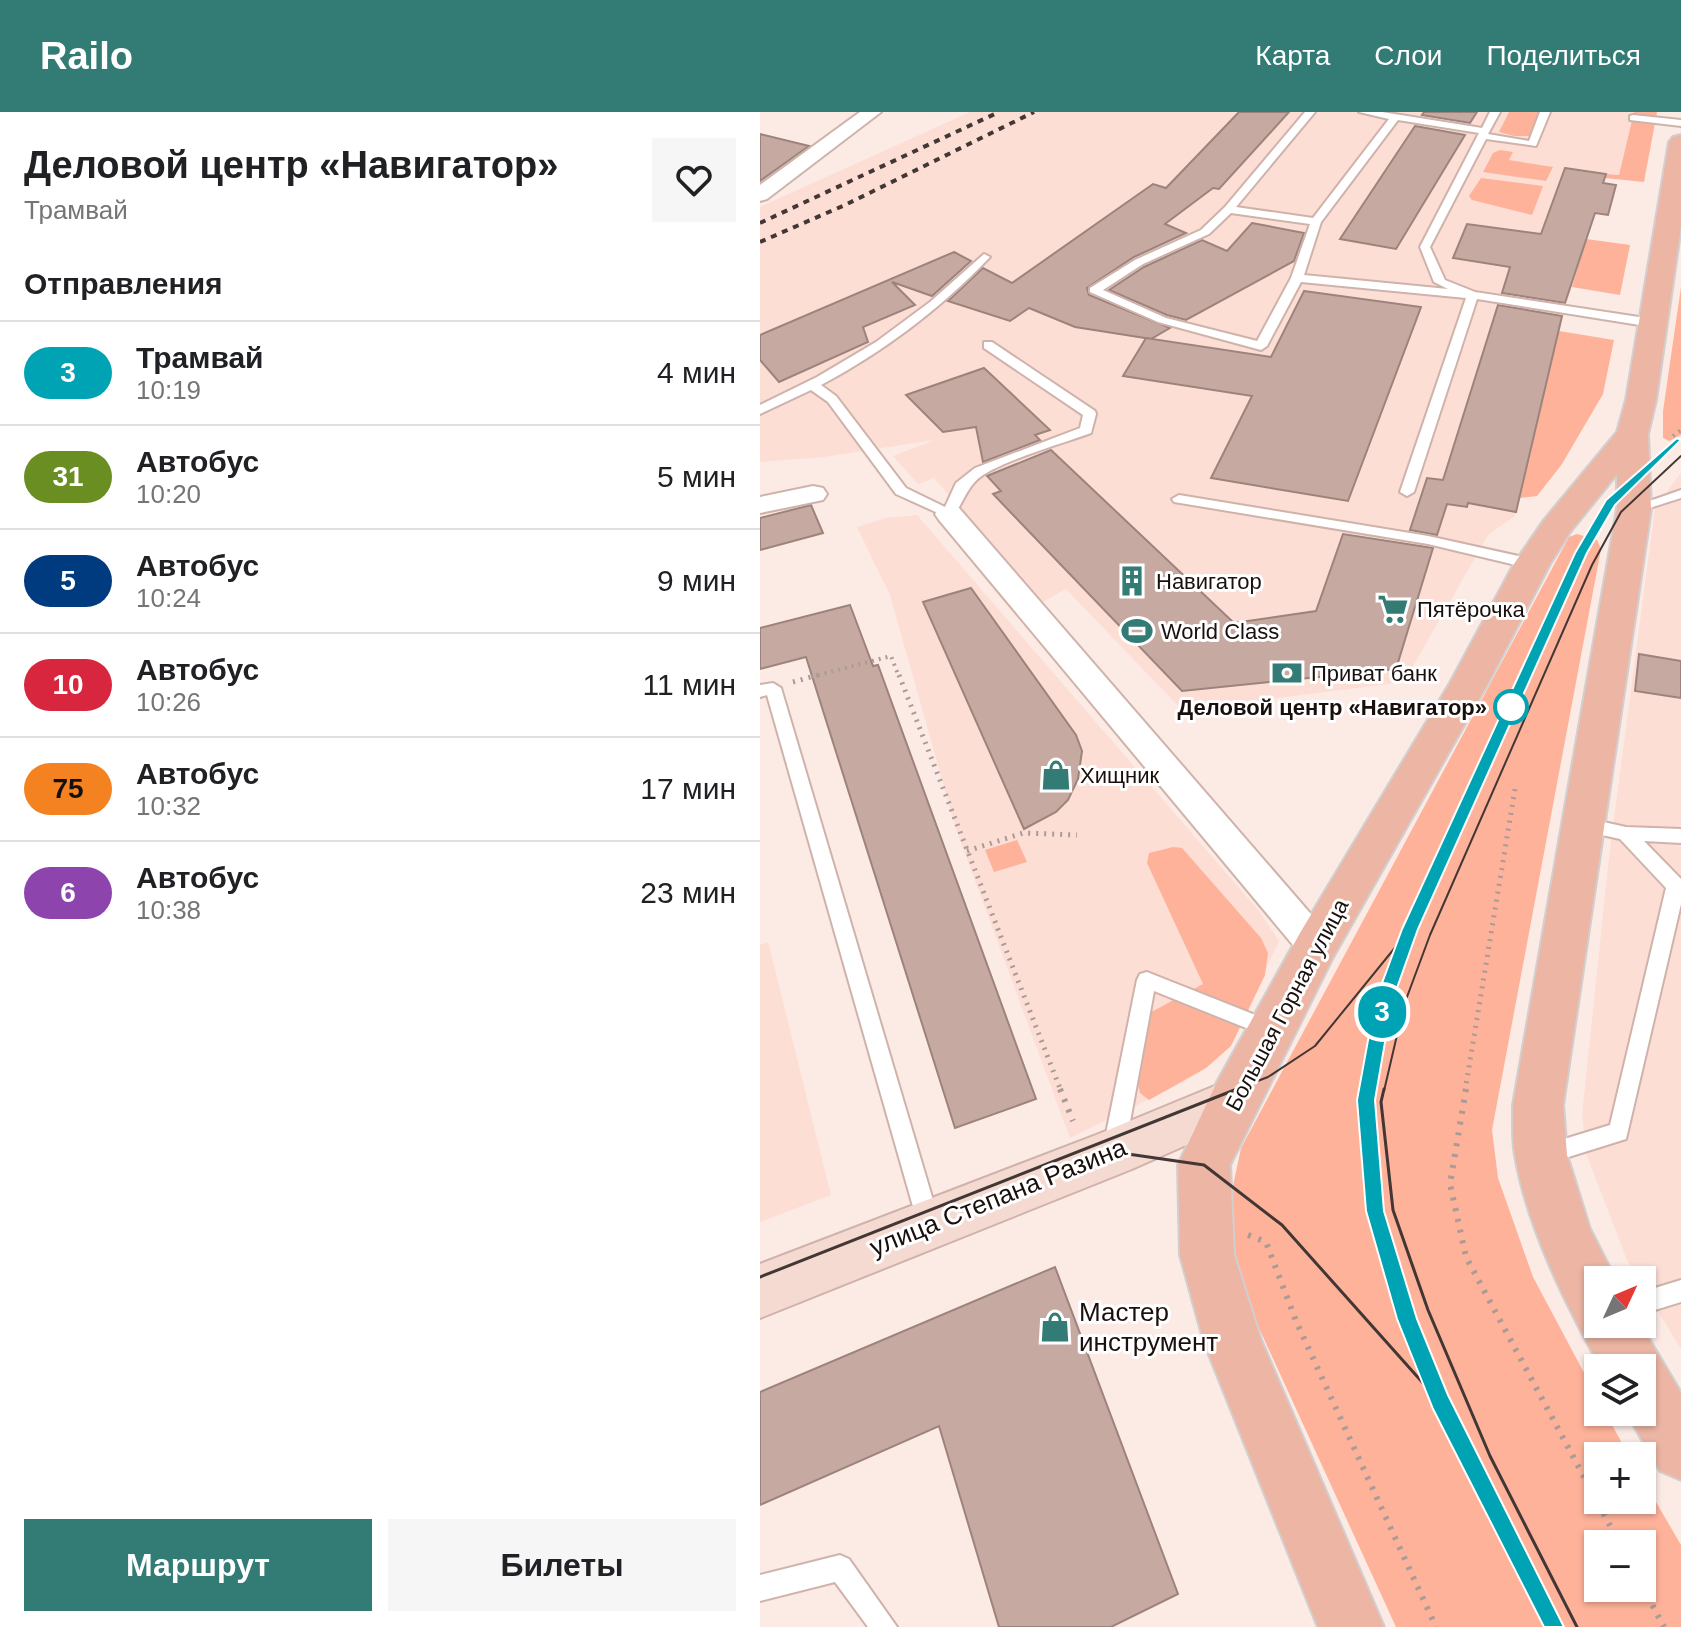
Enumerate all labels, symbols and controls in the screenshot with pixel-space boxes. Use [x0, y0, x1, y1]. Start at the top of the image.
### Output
text: Railo [40, 35, 133, 77]
text: Карта [1255, 40, 1330, 71]
text: Слои [1374, 40, 1442, 71]
text: Поделиться [1486, 40, 1641, 71]
button: heart [652, 138, 736, 222]
text: Деловой центр «Навигатор» [24, 144, 558, 186]
text: Трамвай [24, 195, 128, 225]
text: Отправления [24, 267, 223, 300]
text: Трамвай [136, 341, 264, 374]
text: 4 мин [657, 356, 736, 389]
text: 3 [60, 357, 76, 388]
text: 10:19 [136, 375, 201, 405]
text: Автобус [136, 445, 259, 478]
text: 5 мин [657, 460, 736, 493]
text: 31 [52, 461, 84, 492]
text: 10:20 [136, 479, 201, 509]
text: Автобус [136, 549, 259, 582]
text: 9 мин [657, 564, 736, 597]
building icon: Навигатор [1115, 564, 1149, 598]
text: 5 [60, 565, 76, 596]
place label: Навигатор [1156, 569, 1262, 594]
text: 10:24 [136, 583, 201, 613]
supermarket icon: Пятёрочка [1376, 592, 1410, 626]
place label: Пятёрочка [1417, 597, 1526, 622]
sports icon: World Class [1120, 614, 1154, 648]
place label: World Class [1161, 619, 1279, 644]
text: Автобус [136, 653, 259, 686]
bank icon: Приват банк [1270, 656, 1304, 690]
place label: Приват банк [1311, 661, 1437, 686]
text: 11 мин [643, 668, 736, 701]
text: 10 [52, 669, 84, 700]
text: 10:26 [136, 687, 201, 717]
marker: Деловой центр «Навигатор» [1494, 690, 1528, 724]
place label: Деловой центр «Навигатор» [1178, 695, 1487, 720]
text: Автобус [136, 757, 259, 790]
shop icon: Хищник [1039, 758, 1073, 792]
place label: Хищник [1080, 763, 1160, 788]
text: 17 мин [640, 772, 736, 805]
text: 75 [52, 773, 84, 804]
text: 10:32 [136, 791, 201, 821]
text: Автобус [136, 861, 259, 894]
text: 23 мин [640, 876, 736, 909]
text: 6 [60, 877, 76, 908]
street label: Большая Горная улица [1221, 894, 1354, 1115]
text: 10:38 [136, 895, 201, 925]
line badge: 3 [1356, 986, 1408, 1038]
text: 3 [1374, 996, 1390, 1027]
street label: улица Степана Разина [865, 1132, 1131, 1262]
north arrow [1584, 1266, 1656, 1338]
map controls [1584, 1266, 1656, 1602]
place label: Мастер инструмент [1079, 1297, 1218, 1357]
shop icon: Мастер инструмент [1038, 1310, 1072, 1344]
button: layers [1584, 1354, 1656, 1426]
button: + [1584, 1442, 1656, 1514]
button: Маршрут [24, 1519, 372, 1611]
button: Билеты [388, 1519, 736, 1611]
button: − [1584, 1530, 1656, 1602]

